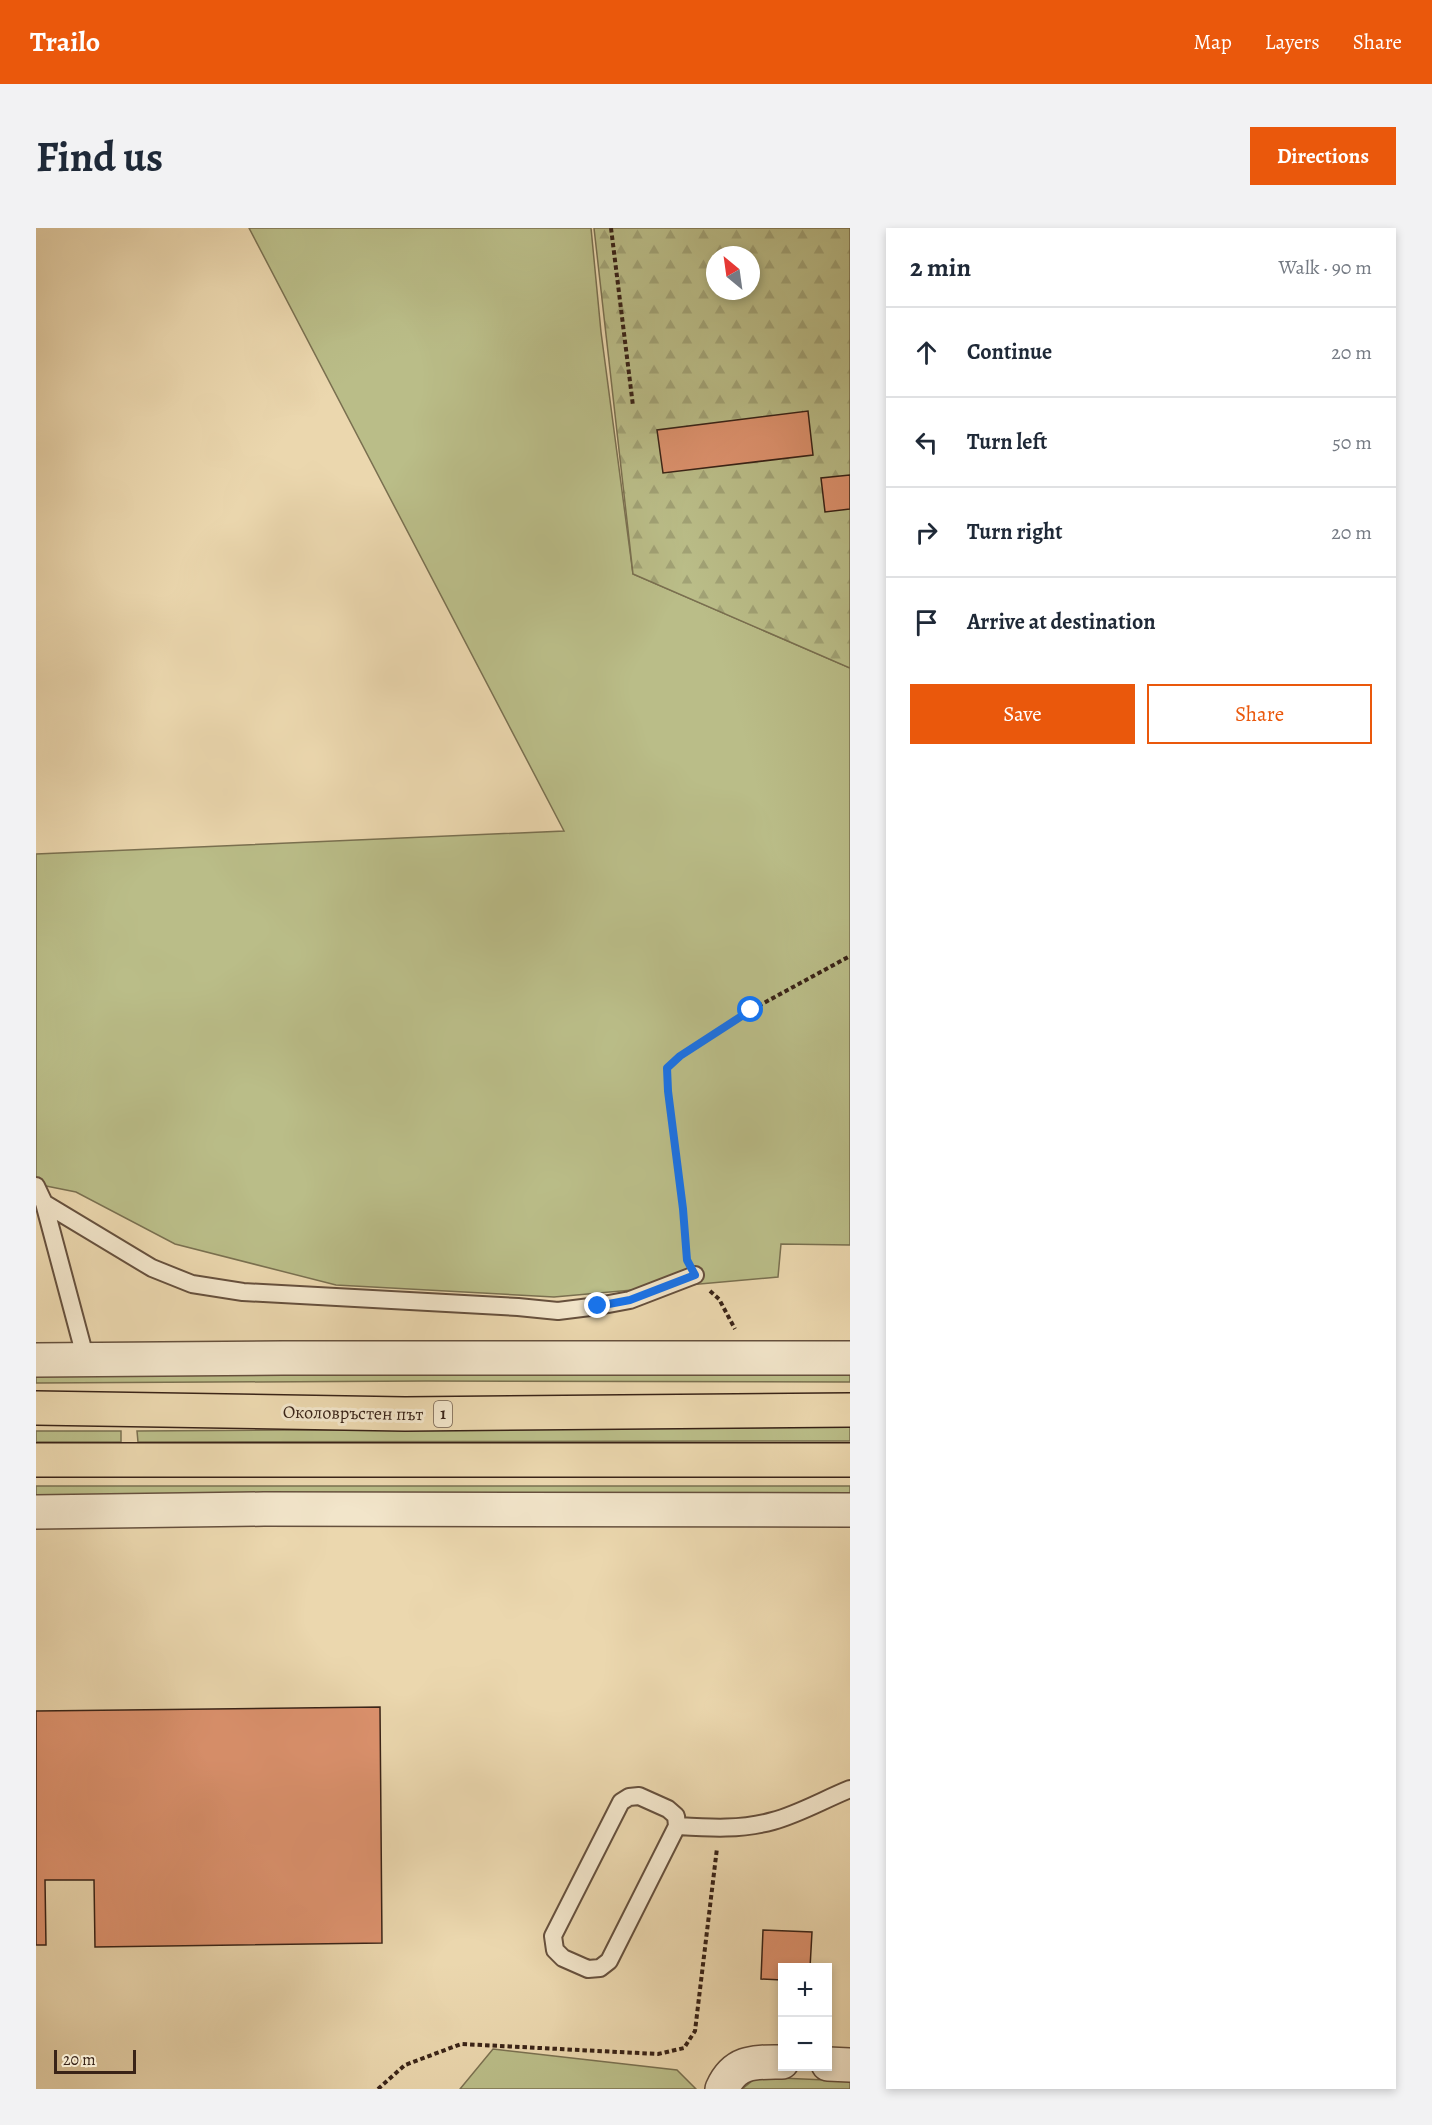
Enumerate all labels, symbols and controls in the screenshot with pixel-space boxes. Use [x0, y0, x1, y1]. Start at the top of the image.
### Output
text: Trailo [30, 23, 100, 61]
text: Map [1193, 28, 1232, 56]
text: Layers [1265, 28, 1320, 56]
text: Share [1353, 28, 1402, 56]
button: Directions [1250, 127, 1396, 185]
text: Find us [36, 128, 163, 185]
north arrow [706, 246, 760, 300]
text: 2 min [910, 250, 971, 285]
text: Walk · 90 m [1279, 254, 1372, 281]
icon: ahead [910, 336, 943, 369]
text: Continue [967, 337, 1052, 367]
text: 20 m [1331, 339, 1372, 366]
icon: left [910, 426, 943, 459]
text: Turn left [967, 427, 1047, 457]
text: 50 m [1332, 429, 1372, 456]
icon: right [910, 516, 943, 549]
text: Turn right [967, 517, 1063, 547]
text: 20 m [1331, 519, 1372, 546]
icon: arrive [910, 606, 943, 639]
text: Arrive at destination [967, 607, 1156, 637]
button: Save [910, 684, 1135, 744]
button: Share [1147, 684, 1372, 744]
route start [737, 996, 763, 1022]
route end [584, 1292, 610, 1318]
street label: Околовръстен път [283, 1400, 423, 1426]
road number: 1 [434, 1401, 452, 1427]
map controls [778, 1963, 832, 2071]
button: + [778, 1963, 832, 2017]
button: − [778, 2017, 832, 2071]
scale bar [54, 2047, 136, 2074]
text: 20 m [63, 2049, 96, 2071]

